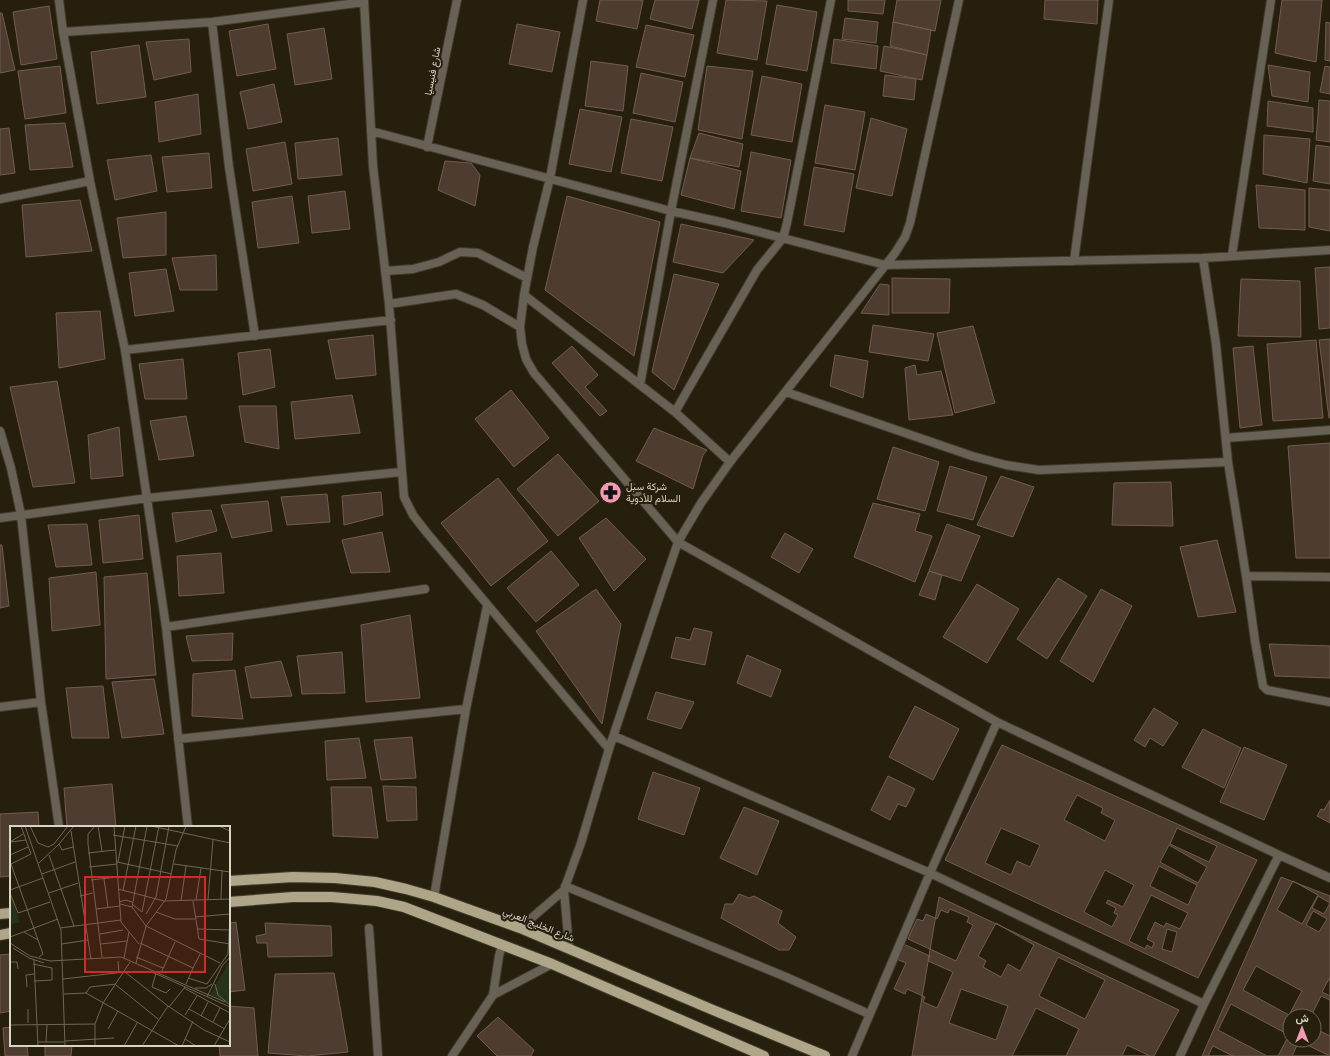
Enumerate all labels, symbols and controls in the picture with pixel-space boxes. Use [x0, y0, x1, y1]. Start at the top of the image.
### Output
street label: شارع فنيسيا [421, 46, 444, 96]
pharmacy icon: شركة سبل السلام للأدوية [597, 479, 623, 505]
place label: شركة سبل السلام للأدوية [626, 480, 681, 505]
inset map [10, 826, 230, 1046]
street label: شارع الخليج العربي [500, 904, 577, 947]
north arrow [1282, 1008, 1322, 1048]
text: ش [1295, 1011, 1309, 1025]

